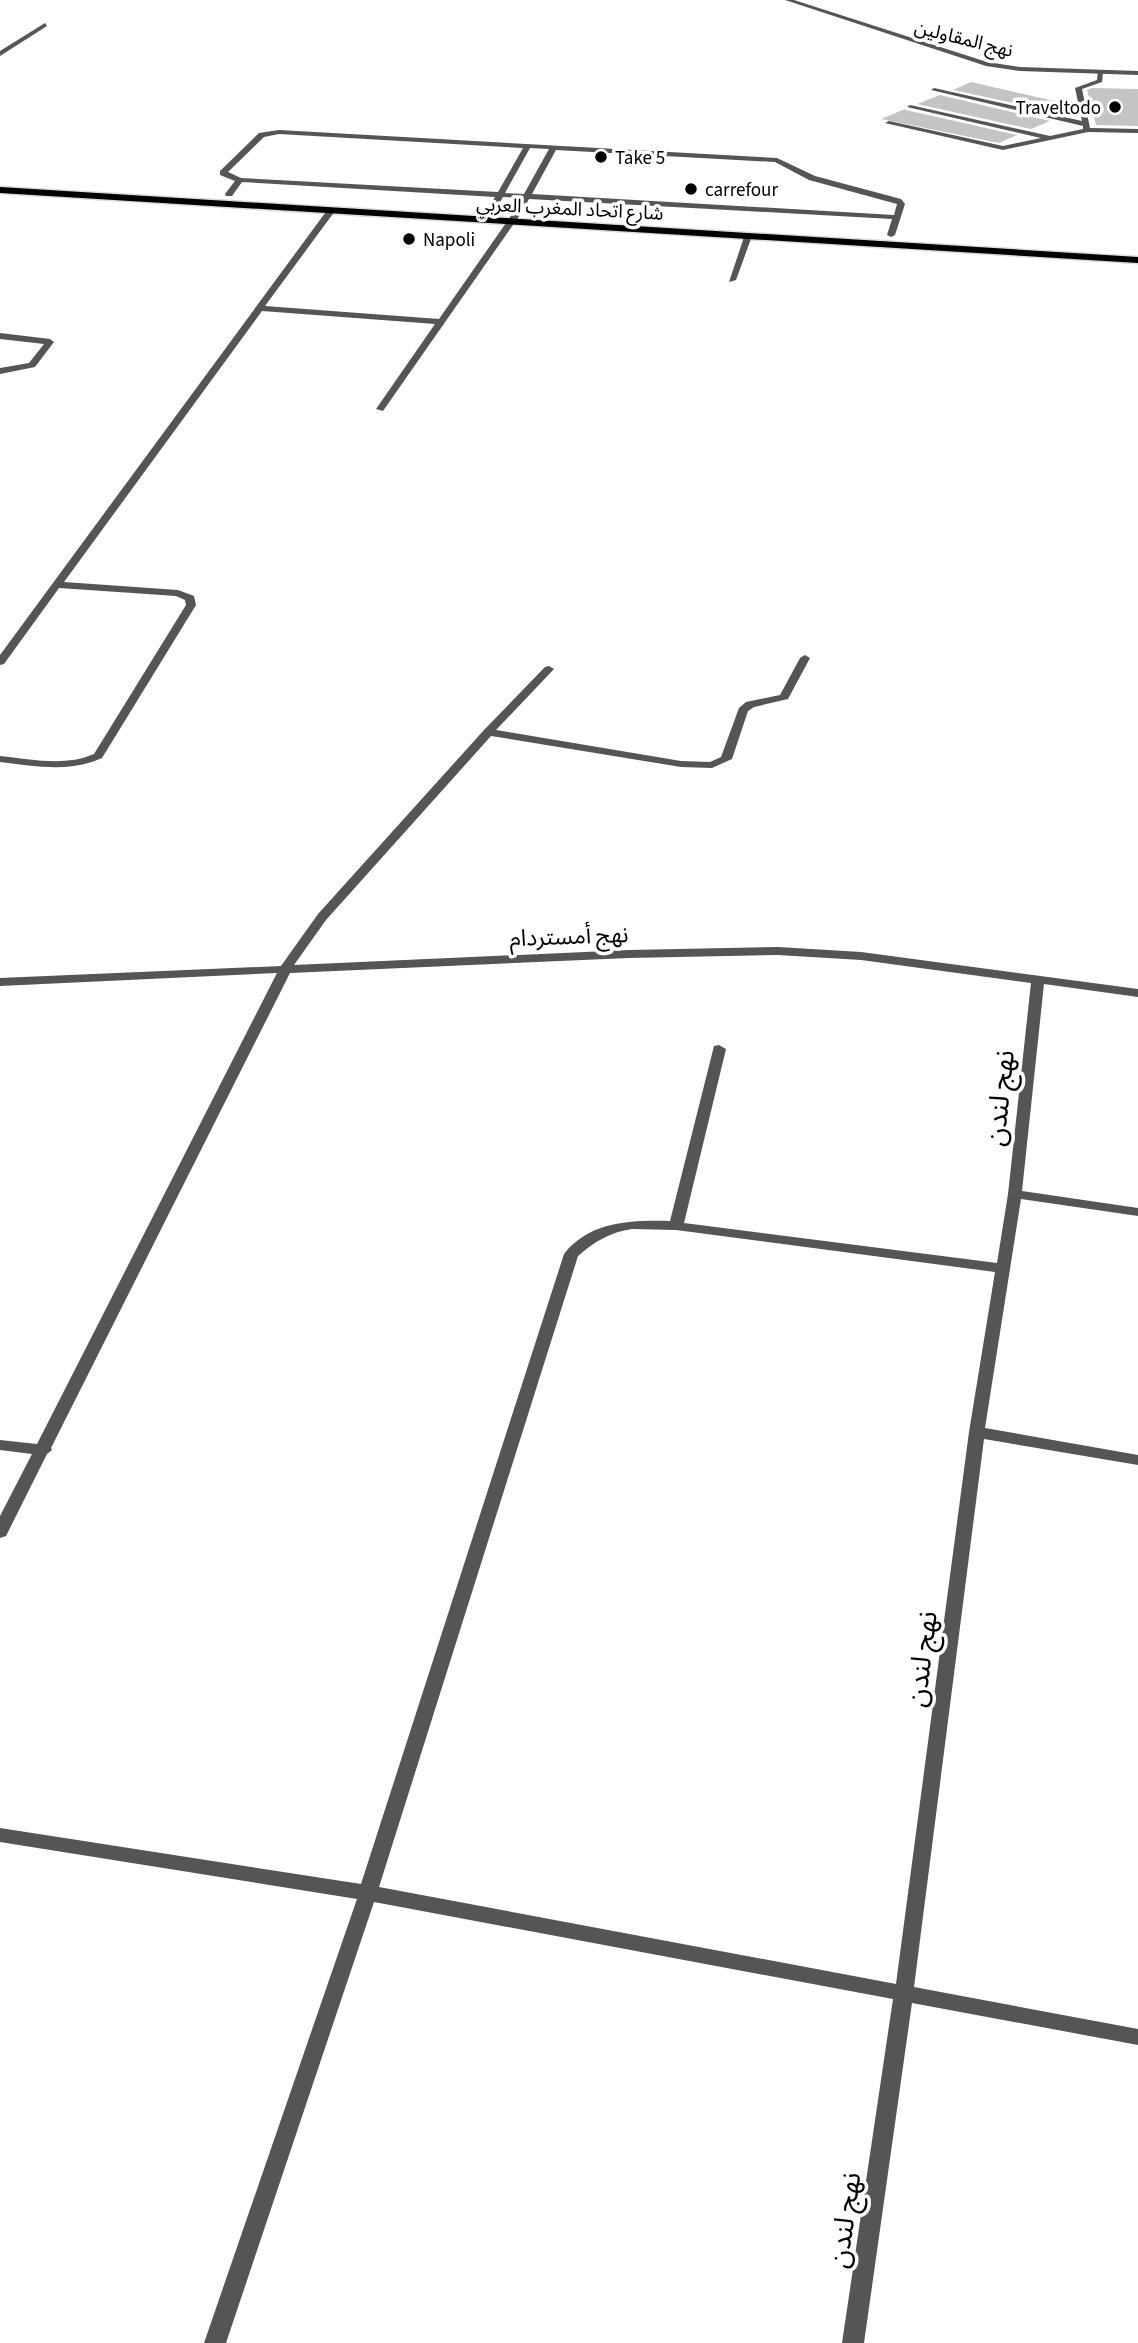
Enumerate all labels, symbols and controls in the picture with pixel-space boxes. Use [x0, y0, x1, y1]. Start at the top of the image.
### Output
street label: نهج المقاولين [912, 14, 1016, 65]
place label: Traveltodo [1016, 95, 1101, 122]
marker: Traveltodo [1107, 99, 1123, 115]
place label: Take 5 [615, 145, 665, 172]
marker: Take 5 [593, 149, 609, 165]
place label: carrefour [705, 177, 778, 204]
marker: carrefour [683, 181, 699, 197]
street label: شارع اتحاد المغرب العربي [476, 191, 664, 228]
place label: Napoli [423, 227, 475, 254]
marker: Napoli [401, 231, 417, 247]
street label: نهج أمستردام [509, 918, 629, 956]
street label: نهج لندن [975, 1048, 1025, 1148]
street label: نهج لندن [896, 1609, 948, 1709]
street label: نهج لندن [818, 2170, 872, 2271]

